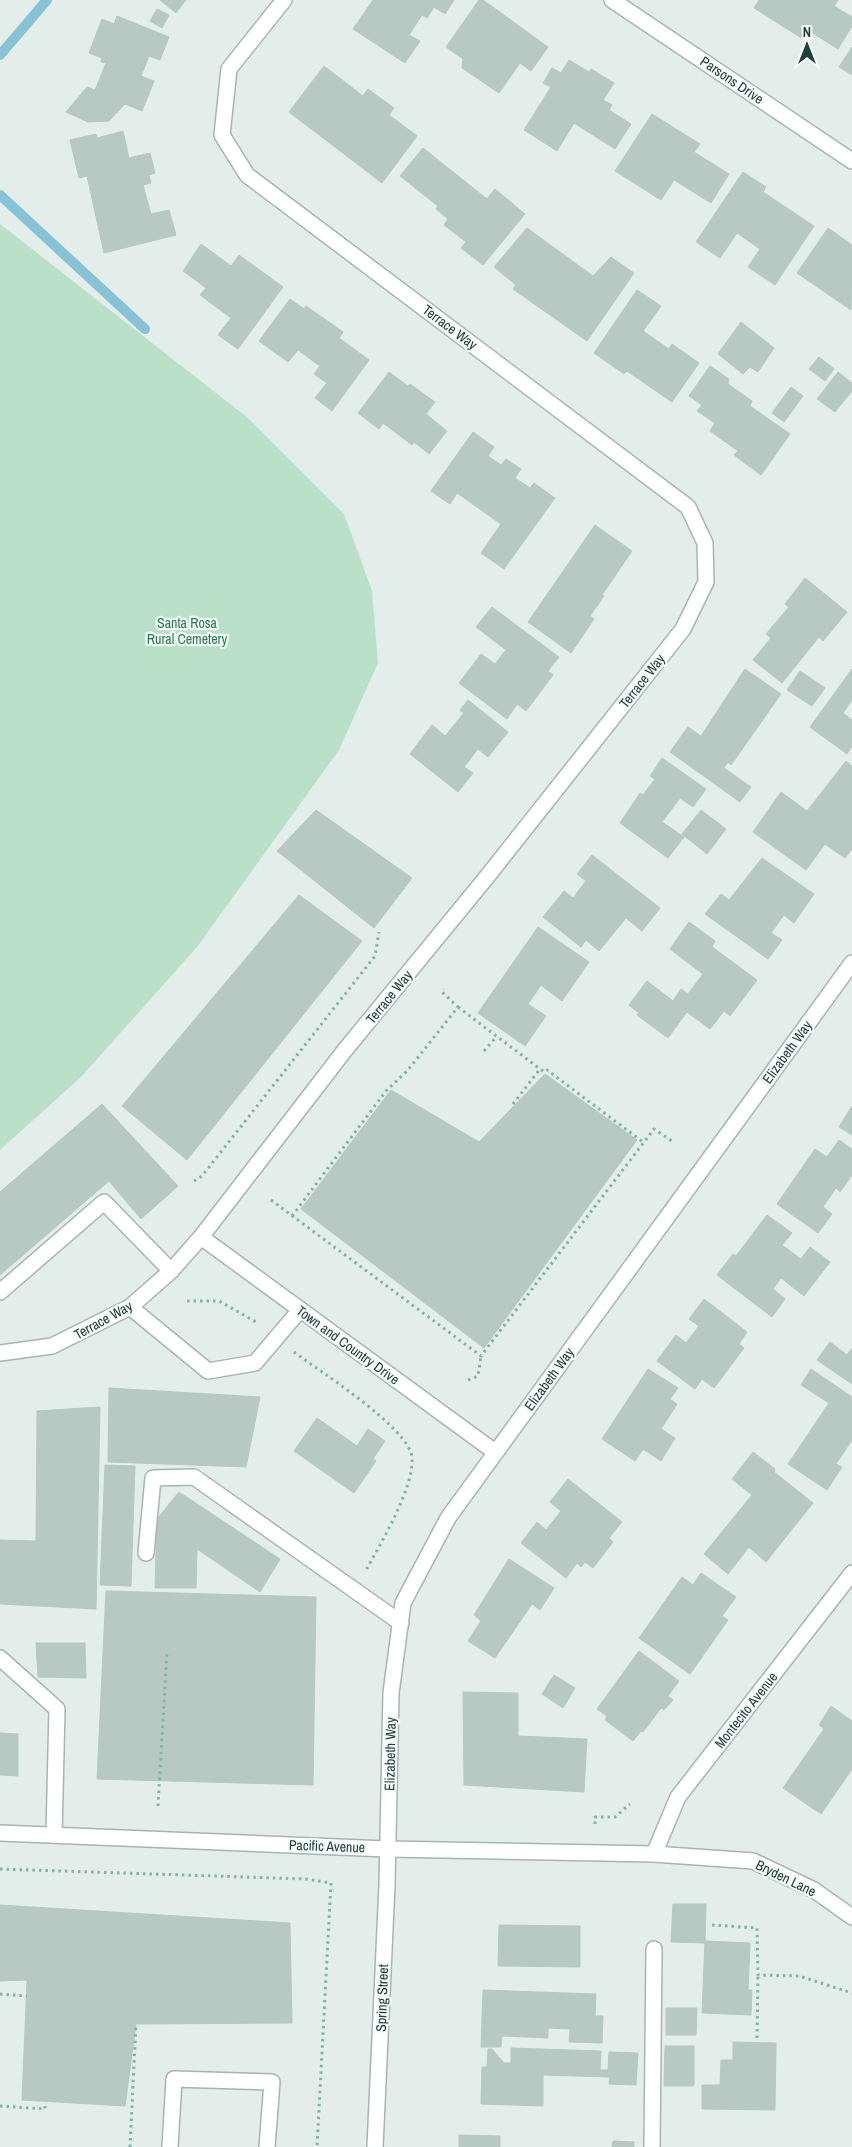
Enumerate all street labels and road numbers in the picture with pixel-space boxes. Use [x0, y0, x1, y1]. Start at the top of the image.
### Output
street label: Parsons Drive [697, 52, 767, 108]
street label: Terrace Way [419, 301, 481, 354]
street label: Terrace Way [615, 650, 669, 712]
street label: Terrace Way [362, 966, 416, 1028]
street label: Elizabeth Way [758, 1017, 816, 1087]
street label: Terrace Way [71, 1296, 136, 1343]
street label: Town and Country Drive [293, 1302, 403, 1388]
street label: Elizabeth Way [520, 1344, 578, 1414]
street label: Montecito Avenue [711, 1668, 781, 1752]
street label: Elizabeth Way [380, 1717, 400, 1791]
street label: Pacific Avenue [289, 1836, 365, 1856]
street label: Bryden Lane [753, 1856, 819, 1900]
street label: Spring Street [372, 1964, 392, 2032]

